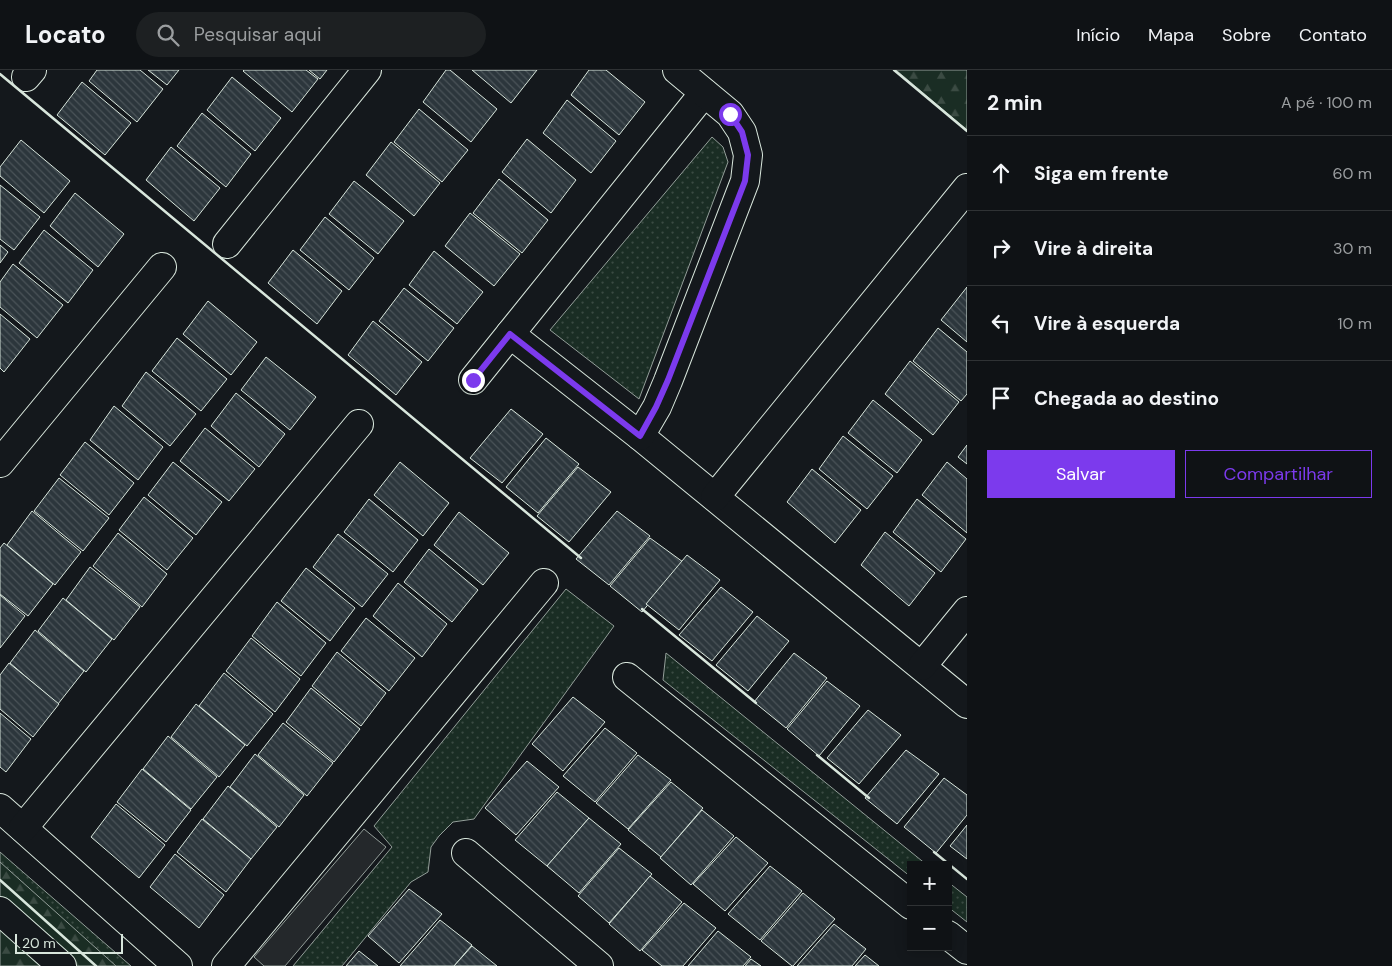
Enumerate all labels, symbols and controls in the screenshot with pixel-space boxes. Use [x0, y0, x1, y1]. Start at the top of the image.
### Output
search box [136, 12, 486, 57]
text: Locato [25, 19, 106, 50]
icon: search [154, 21, 182, 49]
text: Pesquisar aqui [194, 22, 322, 47]
text: Início [1076, 23, 1120, 47]
text: Mapa [1148, 23, 1194, 47]
text: Sobre [1222, 23, 1271, 47]
text: Contato [1299, 23, 1367, 47]
text: 2 min [987, 89, 1043, 117]
text: A pé · 100 m [1281, 92, 1372, 113]
route start [719, 103, 742, 126]
icon: ahead [987, 159, 1015, 187]
text: Siga em frente [1034, 161, 1169, 186]
text: 60 m [1332, 163, 1372, 184]
icon: right [987, 234, 1015, 262]
text: Vire à direita [1034, 236, 1153, 261]
text: 30 m [1333, 238, 1372, 259]
icon: left [987, 309, 1015, 337]
text: Vire à esquerda [1034, 311, 1180, 336]
text: 10 m [1338, 313, 1372, 334]
route end [462, 369, 485, 392]
icon: arrive [987, 384, 1015, 412]
text: Chegada ao destino [1034, 386, 1219, 411]
button: Salvar [987, 450, 1175, 498]
button: Compartilhar [1185, 450, 1372, 498]
map controls [907, 861, 952, 951]
button: + [907, 861, 952, 906]
button: − [907, 906, 952, 951]
scale bar [15, 931, 122, 954]
text: 20 m [22, 934, 56, 952]

